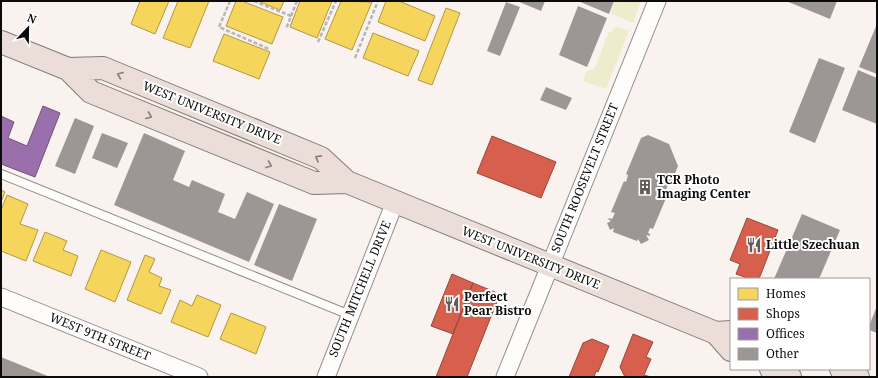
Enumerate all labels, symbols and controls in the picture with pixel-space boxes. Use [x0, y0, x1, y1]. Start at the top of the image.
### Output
north arrow [8, 8, 48, 48]
text: N [25, 10, 39, 27]
one-way arrow [117, 72, 125, 80]
street label: WEST UNIVERSITY DRIVE [140, 77, 284, 148]
street label: SOUTH ROOSEVELT STREET [547, 100, 623, 255]
one-way arrow [145, 111, 153, 119]
one-way arrow [314, 155, 322, 162]
one-way arrow [265, 160, 273, 168]
place label: TCR Photo Imaging Center [657, 171, 751, 202]
building icon: TCR Photo Imaging Center [636, 178, 654, 196]
street label: SOUTH MITCHELL DRIVE [324, 218, 395, 360]
street label: WEST UNIVERSITY DRIVE [459, 222, 603, 293]
restaurant icon: Little Szechuan [745, 236, 763, 254]
place label: Little Szechuan [766, 236, 860, 253]
legend [730, 278, 870, 370]
text: Homes [766, 285, 806, 302]
place label: Perfect Pear Bistro [464, 288, 532, 319]
restaurant icon: Perfect Pear Bistro [443, 295, 461, 313]
text: Shops [766, 305, 800, 322]
street label: WEST 9TH STREET [47, 309, 154, 365]
text: Offices [766, 325, 805, 342]
text: Other [766, 345, 799, 362]

